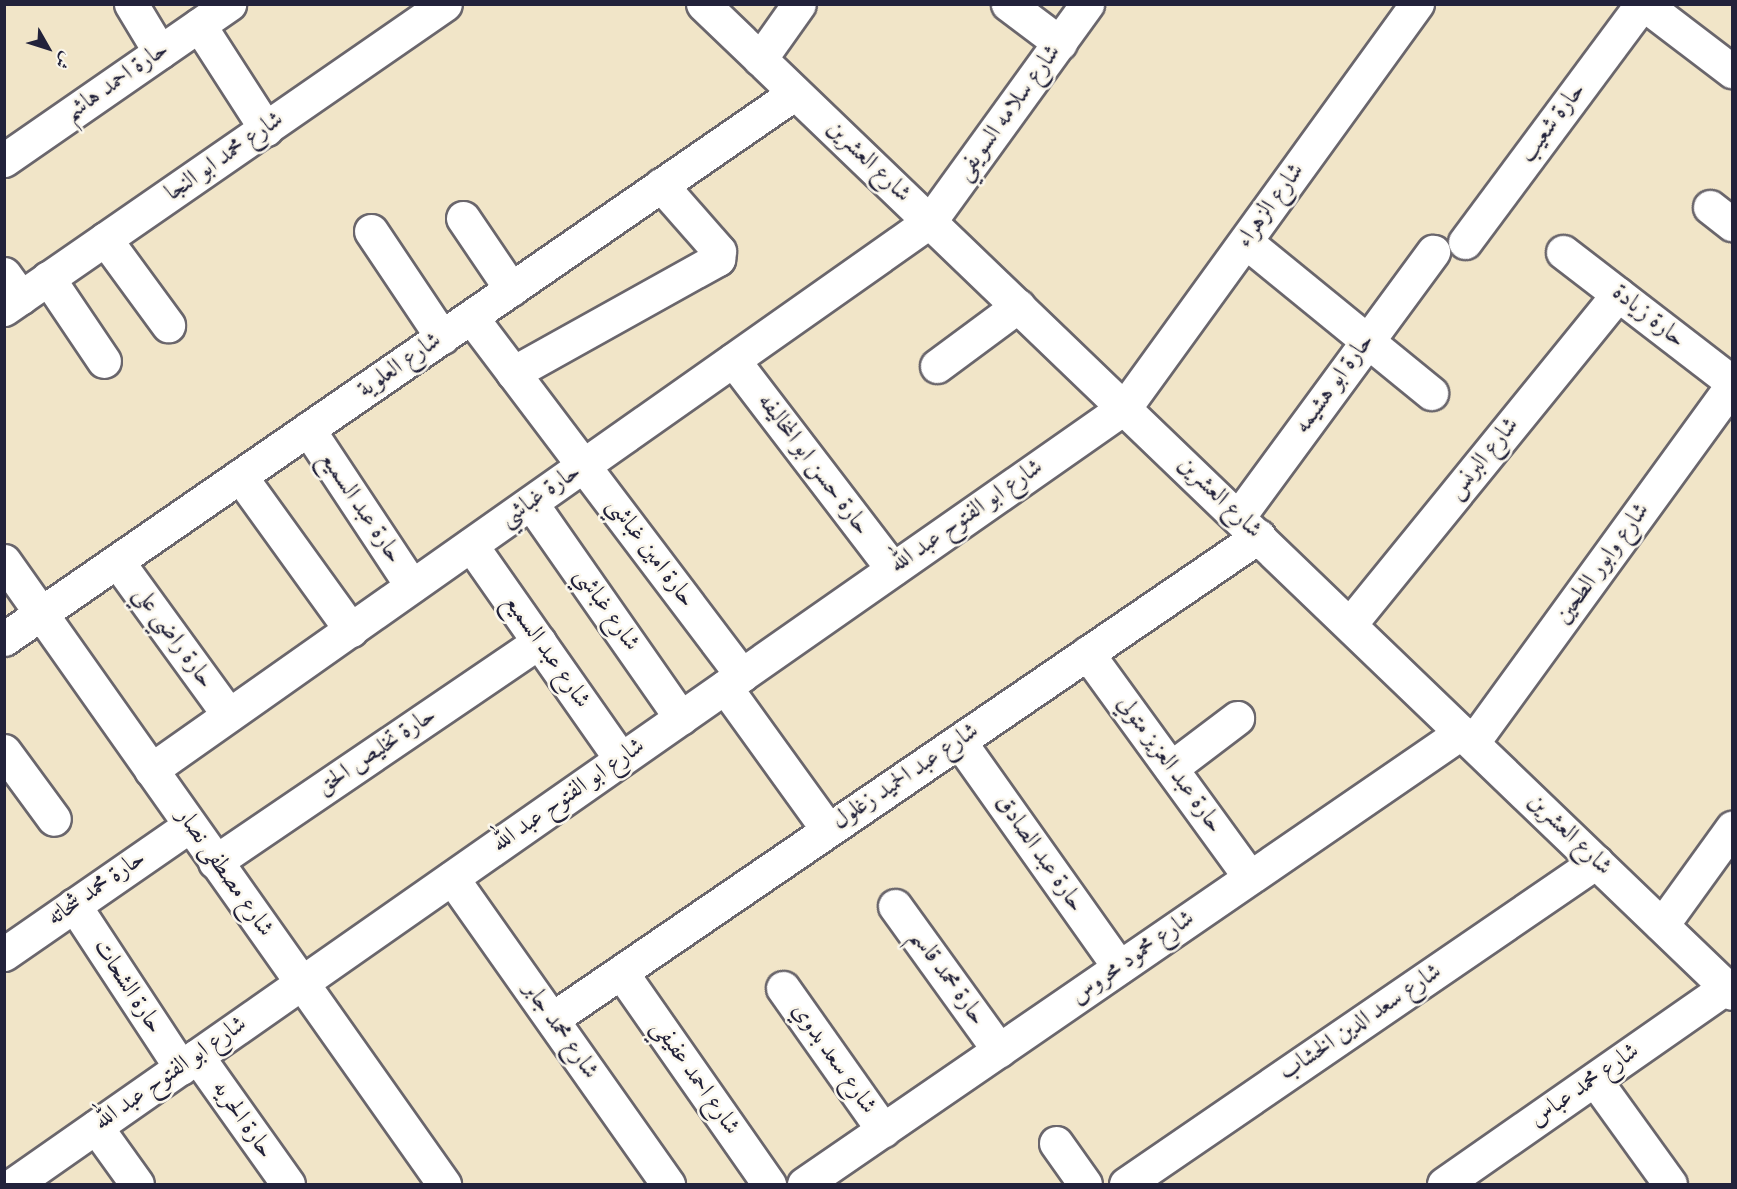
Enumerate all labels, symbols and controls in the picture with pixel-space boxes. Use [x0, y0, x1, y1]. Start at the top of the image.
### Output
north arrow [18, 18, 78, 78]
street label: حارة احمد هاشم [59, 36, 175, 128]
street label: شارع سلامه السويفي [950, 39, 1068, 187]
street label: حارة شعيب [1514, 77, 1592, 169]
street label: شارع محمد ابو النجا [160, 106, 290, 208]
street label: شارع العشرين [820, 115, 916, 209]
street label: شارع الزهراء [1231, 158, 1311, 254]
street label: حارة زيادة [1605, 279, 1691, 355]
street label: شارع العلوية [353, 327, 447, 405]
street label: حارة ابو هشيمه [1289, 328, 1381, 440]
street label: حارة حسن ابو المخاليفه [750, 388, 876, 542]
street label: شارع البرنس [1442, 412, 1526, 506]
street label: حارة عبد السميع [312, 446, 408, 570]
street label: شارع العشرين [1171, 451, 1267, 545]
street label: شارع ابو الفتوح عبد الله [885, 454, 1049, 580]
street label: حارة غباشي [495, 458, 587, 534]
street label: حارة امين غباشي [599, 492, 701, 614]
street label: شارع وابور الطحين [1549, 498, 1657, 630]
street label: شارع غباشي [567, 563, 645, 657]
street label: حارة راضي علي [126, 581, 220, 695]
street label: شارع عبد السميع [496, 590, 596, 714]
street label: حارة عبد العزيز متولي [1109, 691, 1229, 839]
street label: حارة تخليص الحق [312, 701, 442, 803]
street label: شارع عبد الحميد زغلول [827, 717, 985, 837]
street label: شارع ابو الفتوح عبد الله [487, 733, 651, 859]
street label: شارع العشرين [1521, 788, 1617, 882]
street label: حارة عبد الصادق [988, 790, 1090, 918]
street label: شارع مصطفى نصار [169, 803, 279, 943]
street label: حارة محمد شحاته [42, 845, 152, 933]
street label: شارع محمود محروس [1065, 905, 1201, 1011]
street label: حارة محمد قاسم [902, 924, 992, 1032]
street label: حارة الشحات [86, 934, 168, 1040]
street label: شارع سعد الدين الخشاب [1274, 958, 1448, 1088]
street label: شارع محمد جابر [516, 977, 604, 1085]
street label: شارع سعد بدوي [784, 998, 882, 1120]
street label: شارع ابو الفتوح عبد الله [89, 1011, 253, 1137]
street label: شارع احمد عفيفي [645, 1015, 745, 1141]
street label: شارع محمد عباس [1525, 1038, 1645, 1134]
street label: حارة الحريه [205, 1075, 279, 1165]

